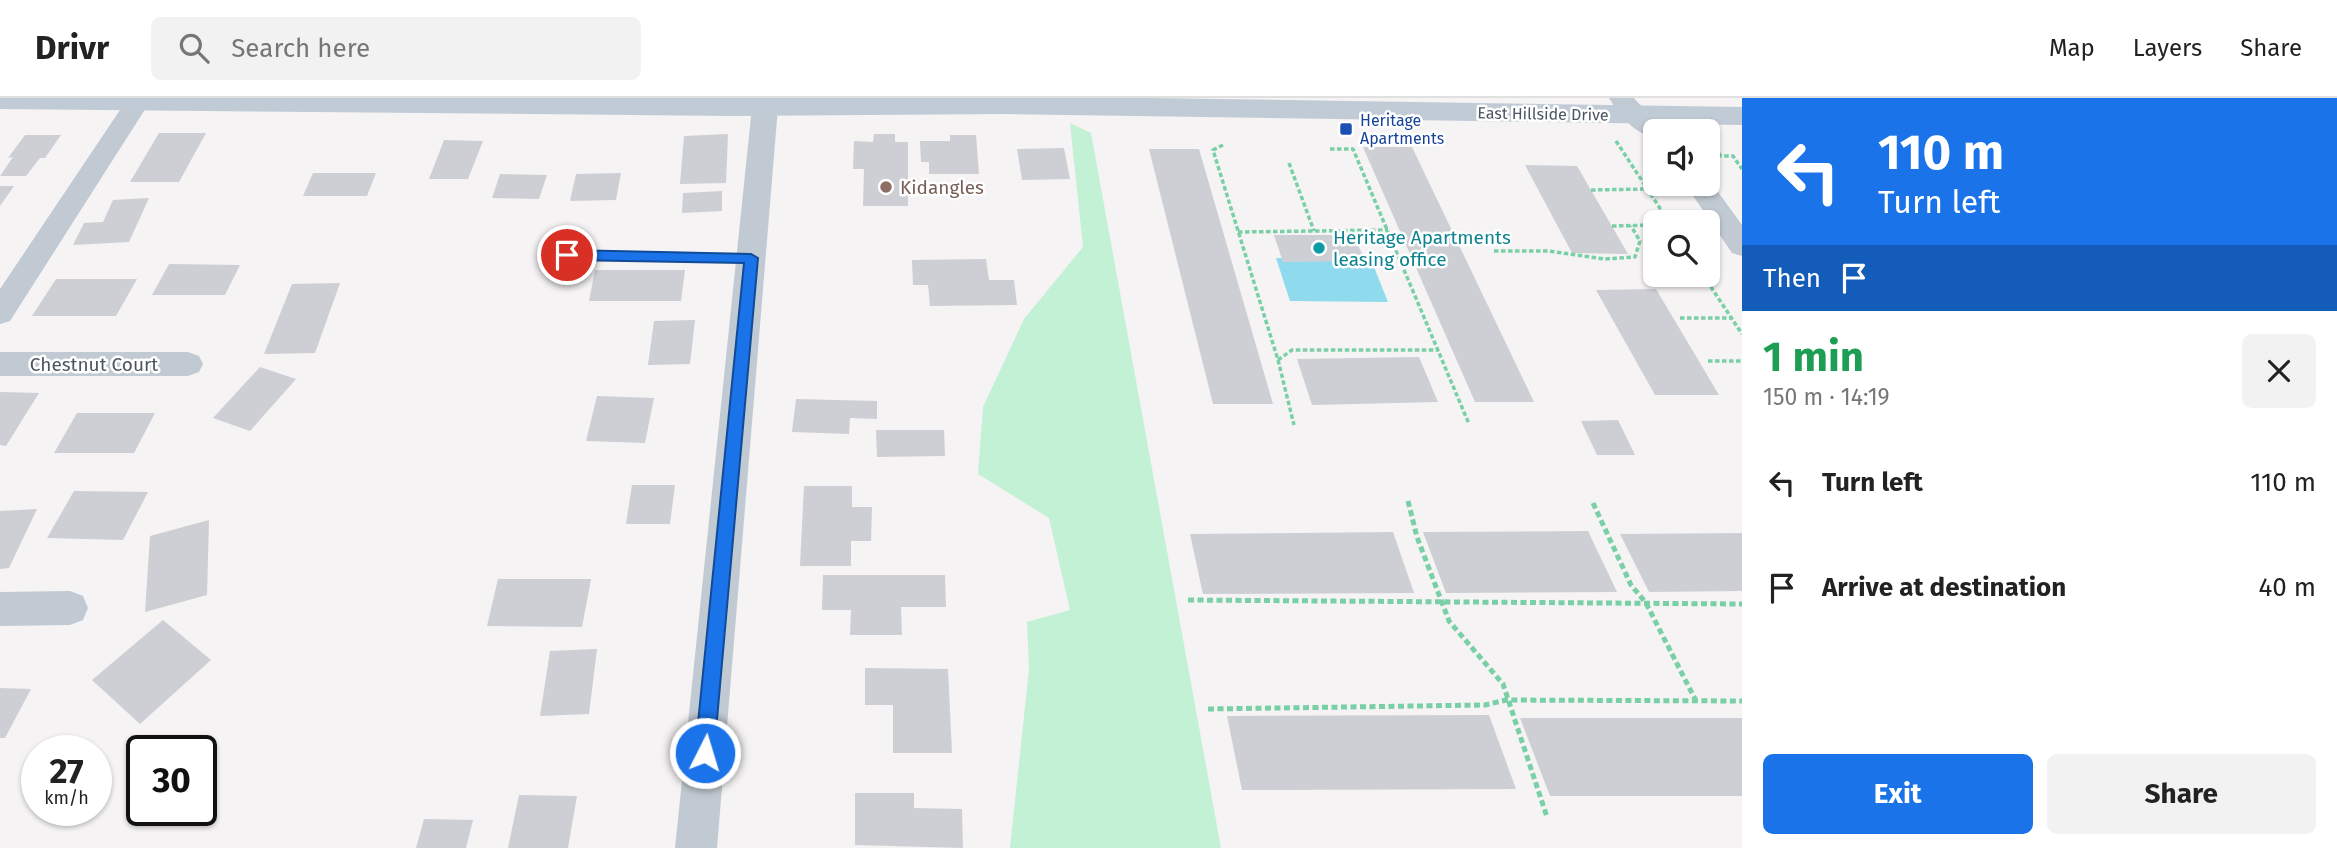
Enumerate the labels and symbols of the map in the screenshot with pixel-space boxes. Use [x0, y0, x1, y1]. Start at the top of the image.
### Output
street label: East Hillside Drive [1477, 103, 1609, 125]
place label: Heritage Apartments [1360, 111, 1444, 148]
marker: Heritage Apartments [1338, 121, 1354, 137]
place label: Kidangles [900, 176, 984, 199]
marker: Kidangles [878, 179, 894, 195]
pin [537, 225, 597, 285]
place label: Heritage Apartments leasing office [1333, 226, 1511, 271]
marker: Heritage Apartments leasing office [1311, 240, 1327, 256]
street label: Chestnut Court [30, 353, 158, 376]
position arrow [668, 716, 742, 790]
speed limit sign: 30 [126, 735, 217, 826]

